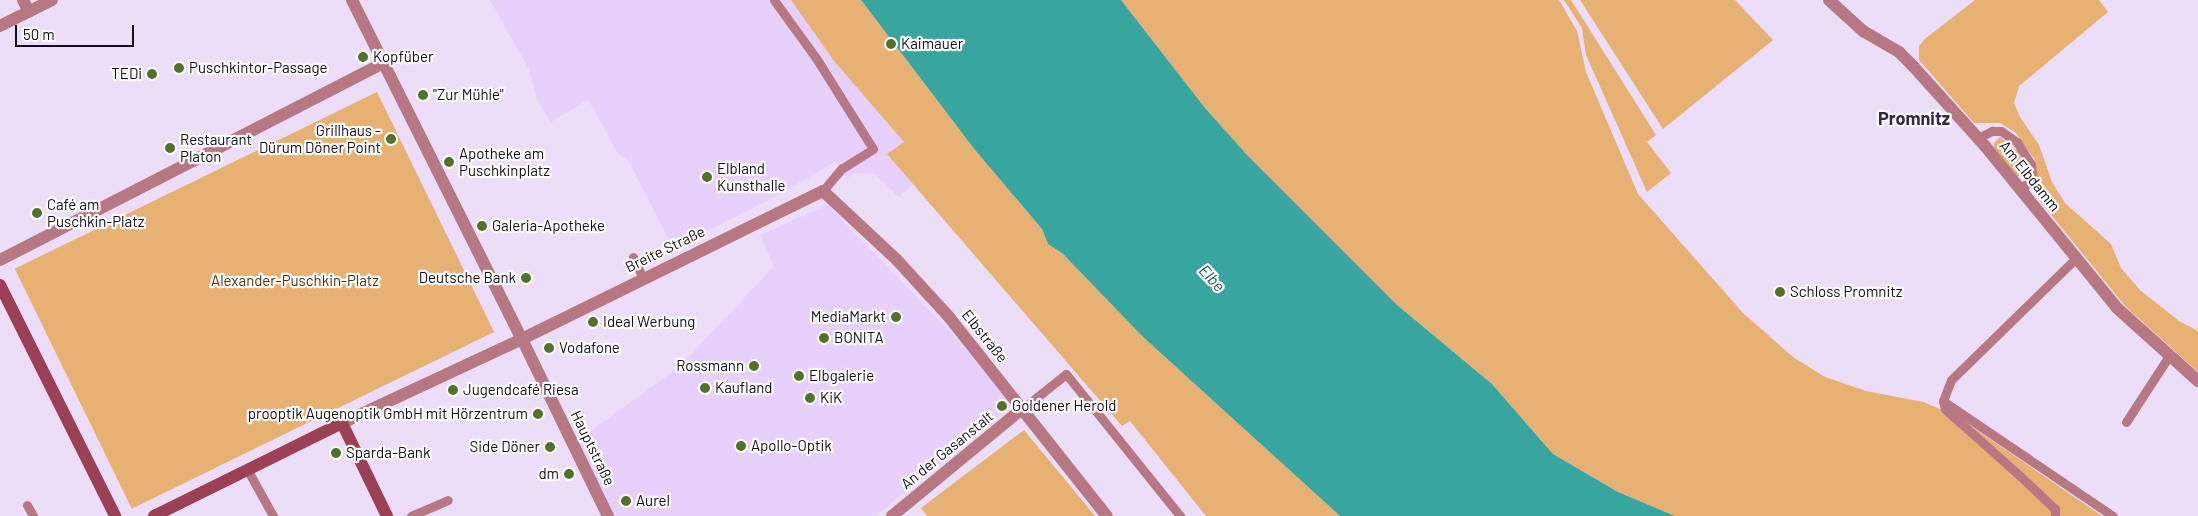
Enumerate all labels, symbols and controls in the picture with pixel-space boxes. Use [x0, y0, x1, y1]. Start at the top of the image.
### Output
scale bar [18, 15, 136, 47]
text: 50 m [23, 25, 55, 43]
place label: Kaimauer [901, 35, 963, 53]
marker: Kaimauer [885, 38, 897, 50]
place label: Kopfüber [373, 48, 433, 66]
marker: Kopfüber [357, 51, 369, 63]
place label: Puschkintor-Passage [189, 59, 328, 77]
marker: Puschkintor-Passage [173, 62, 185, 74]
place label: TEDi [111, 65, 142, 83]
marker: TEDi [146, 68, 158, 80]
place label: "Zur Mühle" [433, 86, 504, 104]
marker: "Zur Mühle" [417, 89, 429, 101]
district label: Promnitz [1878, 107, 1950, 129]
place label: Grillhaus - Dürum Döner Point [259, 121, 381, 156]
place label: Restaurant Platon [180, 130, 252, 165]
marker: Grillhaus - Dürum Döner Point [385, 133, 397, 145]
street label: Am Elbdamm [1996, 137, 2064, 215]
marker: Restaurant Platon [164, 142, 176, 154]
place label: Apotheke am Puschkinplatz [459, 144, 550, 179]
marker: Apotheke am Puschkinplatz [443, 156, 455, 168]
place label: Elbland Kunsthalle [717, 159, 786, 194]
marker: Elbland Kunsthalle [701, 171, 713, 183]
place label: Café am Puschkin-Platz [47, 195, 144, 230]
marker: Café am Puschkin-Platz [31, 207, 43, 219]
place label: Galeria-Apotheke [492, 217, 605, 235]
marker: Galeria-Apotheke [476, 220, 488, 232]
street label: Breite Straße [622, 222, 708, 276]
water label: Elbe [1195, 261, 1229, 295]
place label: Deutsche Bank [419, 269, 516, 287]
park label: Alexander-Puschkin-Platz [211, 272, 379, 290]
marker: Deutsche Bank [520, 272, 532, 284]
place label: Schloss Promnitz [1790, 283, 1902, 301]
marker: Schloss Promnitz [1774, 286, 1786, 298]
street label: Elbstraße [958, 306, 1012, 366]
place label: MediaMarkt [811, 308, 886, 326]
marker: MediaMarkt [890, 311, 902, 323]
place label: Ideal Werbung [603, 313, 695, 331]
marker: Ideal Werbung [587, 316, 599, 328]
place label: BONITA [834, 329, 884, 347]
marker: BONITA [818, 332, 830, 344]
place label: Vodafone [559, 339, 620, 357]
marker: Vodafone [543, 342, 555, 354]
place label: Rossmann [676, 357, 744, 375]
marker: Rossmann [748, 360, 760, 372]
place label: Elbgalerie [809, 367, 874, 385]
marker: Elbgalerie [793, 370, 805, 382]
place label: Kaufland [715, 379, 772, 397]
place label: Jugendcafé Riesa [463, 381, 579, 399]
marker: Kaufland [699, 382, 711, 394]
marker: Jugendcafé Riesa [447, 384, 459, 396]
place label: KiK [820, 389, 842, 407]
marker: KiK [804, 392, 816, 404]
place label: Goldener Herold [1012, 397, 1116, 415]
marker: Goldener Herold [996, 400, 1008, 412]
place label: prooptik Augenoptik GmbH mit Hörzentrum [248, 405, 528, 423]
street label: Hauptstraße [567, 407, 619, 489]
street label: An der Gasanstalt [897, 407, 997, 493]
marker: prooptik Augenoptik GmbH mit Hörzentrum [532, 408, 544, 420]
place label: Apollo-Optik [751, 437, 832, 455]
place label: Side Döner [469, 438, 540, 456]
marker: Apollo-Optik [735, 440, 747, 452]
marker: Side Döner [544, 441, 556, 453]
place label: Sparda-Bank [346, 444, 430, 462]
marker: Sparda-Bank [330, 447, 342, 459]
place label: dm [538, 465, 559, 483]
marker: dm [563, 468, 575, 480]
place label: Aurel [636, 492, 670, 510]
marker: Aurel [620, 495, 632, 507]

